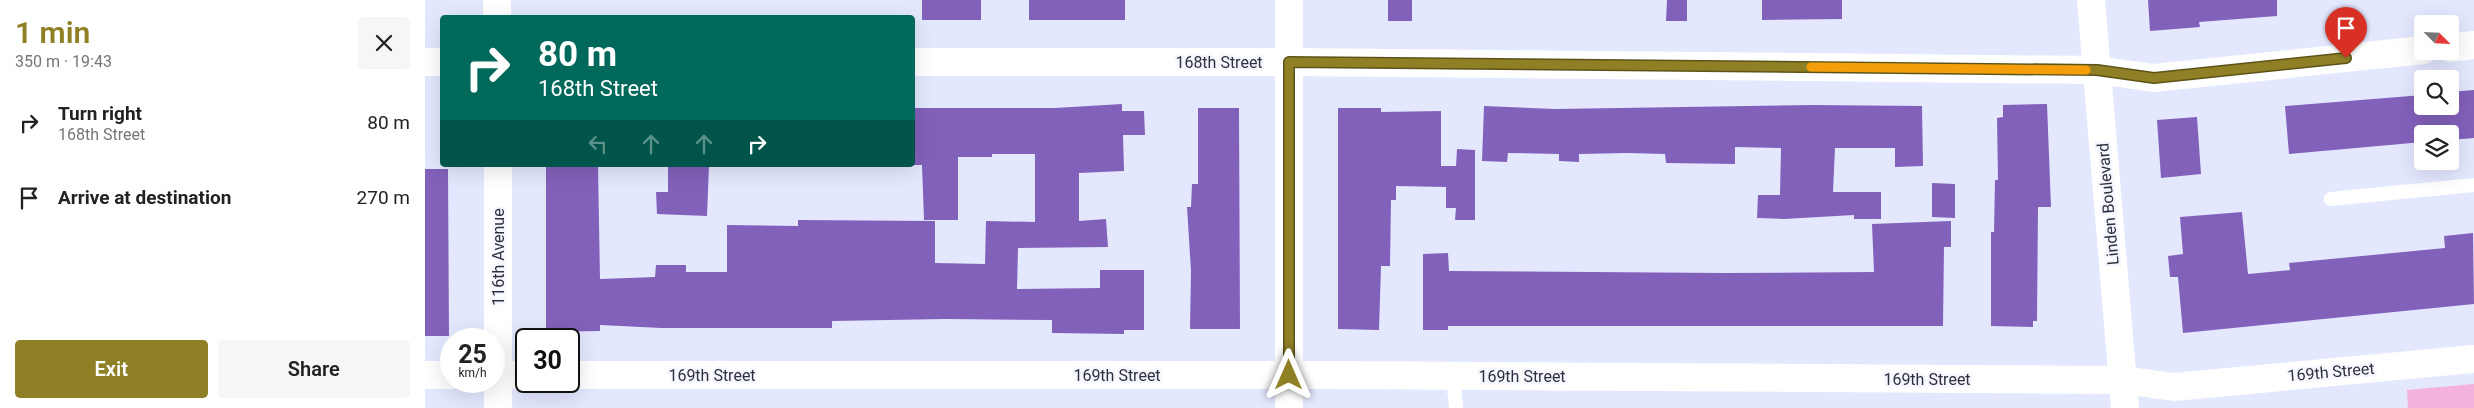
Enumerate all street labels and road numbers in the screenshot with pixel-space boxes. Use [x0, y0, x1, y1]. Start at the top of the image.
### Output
street label: 168th Street [1175, 53, 1263, 72]
street label: Linden Boulevard [2093, 142, 2123, 266]
street label: 116th Avenue [489, 208, 508, 306]
street label: 169th Street [2287, 359, 2375, 385]
street label: 169th Street [668, 366, 756, 385]
street label: 169th Street [1073, 366, 1161, 385]
street label: 169th Street [1478, 367, 1566, 386]
street label: 169th Street [1883, 370, 1971, 389]

